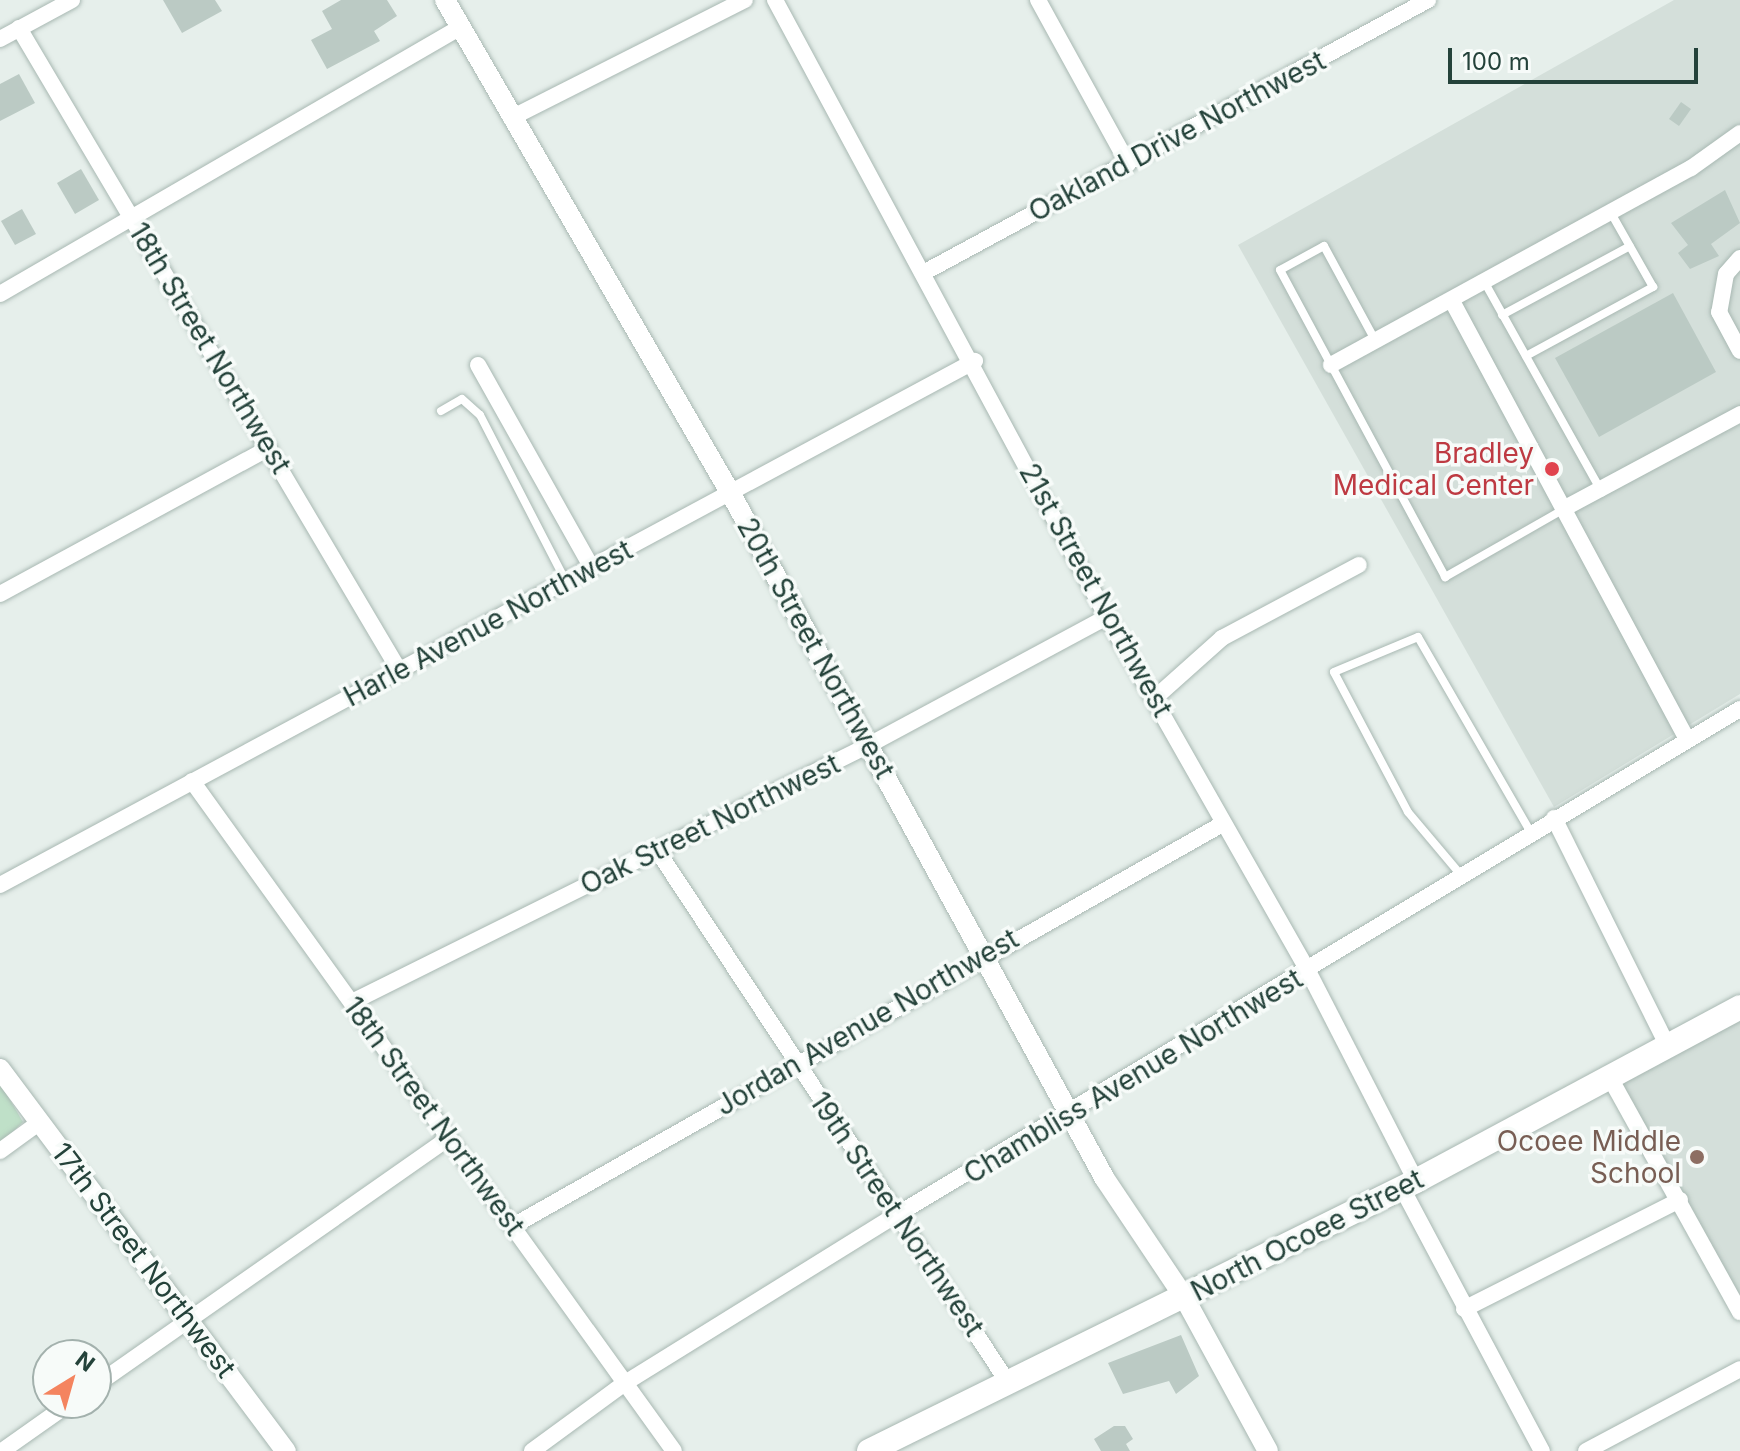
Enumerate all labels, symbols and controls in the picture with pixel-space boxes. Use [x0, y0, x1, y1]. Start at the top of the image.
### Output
scale bar [1452, 32, 1702, 82]
street label: Oakland Drive Northwest [1023, 43, 1331, 229]
text: 100 m [1462, 47, 1530, 76]
street label: 18th Street Northwest [122, 217, 298, 479]
place label: Bradley Medical Center [1333, 436, 1534, 502]
street label: 21st Street Northwest [1012, 457, 1180, 723]
marker: Bradley Medical Center [1541, 458, 1563, 480]
street label: 20th Street Northwest [730, 512, 902, 784]
street label: Harle Avenue Northwest [338, 533, 638, 713]
street label: Oak Street Northwest [575, 747, 845, 901]
street label: Jordan Avenue Northwest [710, 922, 1024, 1122]
street label: Chambliss Avenue Northwest [958, 961, 1308, 1191]
street label: 18th Street Northwest [336, 990, 532, 1242]
street label: 19th Street Northwest [803, 1086, 991, 1342]
place label: Ocoee Middle School [1497, 1124, 1681, 1190]
street label: 17th Street Northwest [45, 1136, 243, 1384]
marker: Ocoee Middle School [1688, 1148, 1706, 1166]
street label: North Ocoee Street [1185, 1162, 1429, 1308]
north arrow [32, 1339, 112, 1419]

